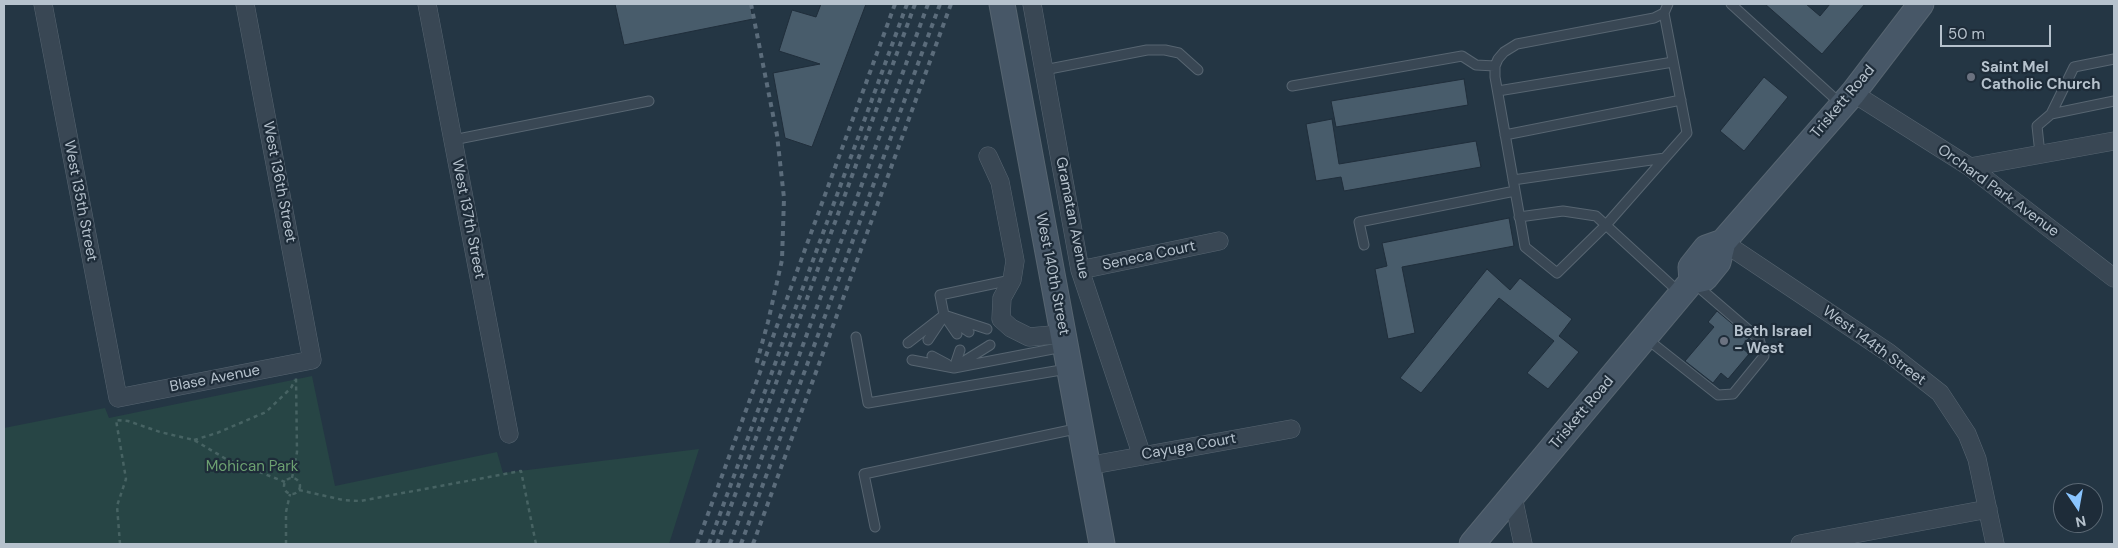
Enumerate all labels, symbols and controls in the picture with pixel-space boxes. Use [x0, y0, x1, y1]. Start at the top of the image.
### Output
scale bar [1943, 15, 2054, 47]
text: 50 m [1948, 24, 1985, 44]
place label: Saint Mel Catholic Church [1981, 59, 2100, 94]
street label: Triskett Road [1807, 62, 1879, 142]
marker: Saint Mel Catholic Church [1965, 71, 1977, 83]
street label: West 136th Street [258, 120, 300, 244]
street label: West 135th Street [59, 139, 101, 263]
street label: Orchard Park Avenue [1934, 141, 2062, 241]
street label: Gramatan Avenue [1051, 155, 1093, 281]
street label: West 137th Street [448, 158, 488, 280]
street label: West 140th Street [1031, 211, 1073, 337]
street label: Seneca Court [1101, 237, 1197, 275]
street label: West 144th Street [1819, 302, 1929, 390]
place label: Beth Israel - West [1734, 323, 1812, 358]
marker: Beth Israel - West [1718, 335, 1730, 347]
street label: Blase Avenue [168, 361, 262, 397]
street label: Triskett Road [1546, 373, 1618, 453]
street label: Cayuga Court [1140, 430, 1238, 464]
park label: Mohican Park [206, 458, 298, 476]
north arrow [2053, 483, 2103, 533]
text: N [2074, 512, 2088, 532]

